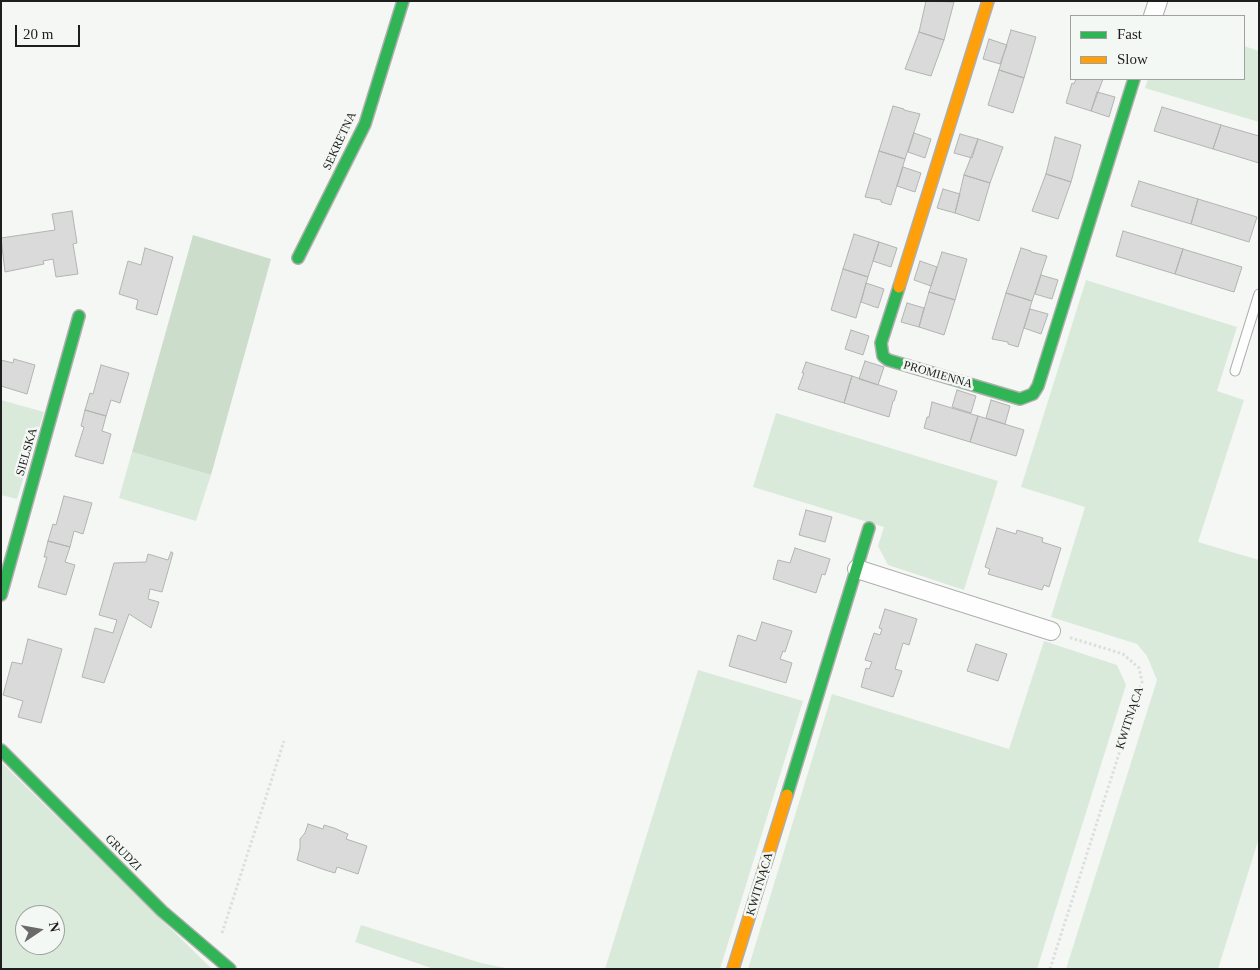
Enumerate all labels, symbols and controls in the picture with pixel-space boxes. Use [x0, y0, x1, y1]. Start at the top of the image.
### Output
scale bar [18, 15, 82, 47]
legend [1070, 15, 1245, 80]
text: 20 m [23, 26, 53, 42]
text: Fast [1117, 26, 1142, 42]
text: Slow [1117, 51, 1148, 67]
street label: SEKRETNA [320, 110, 360, 172]
street label: PROMIENNA [902, 358, 974, 392]
street label: SIELSKA [13, 426, 41, 478]
street label: KWITNĄCA [1113, 685, 1147, 751]
street label: GRUDZI [102, 832, 144, 874]
street label: KWITNĄCA [744, 851, 776, 917]
north arrow [15, 905, 65, 955]
text: N [46, 920, 63, 933]

